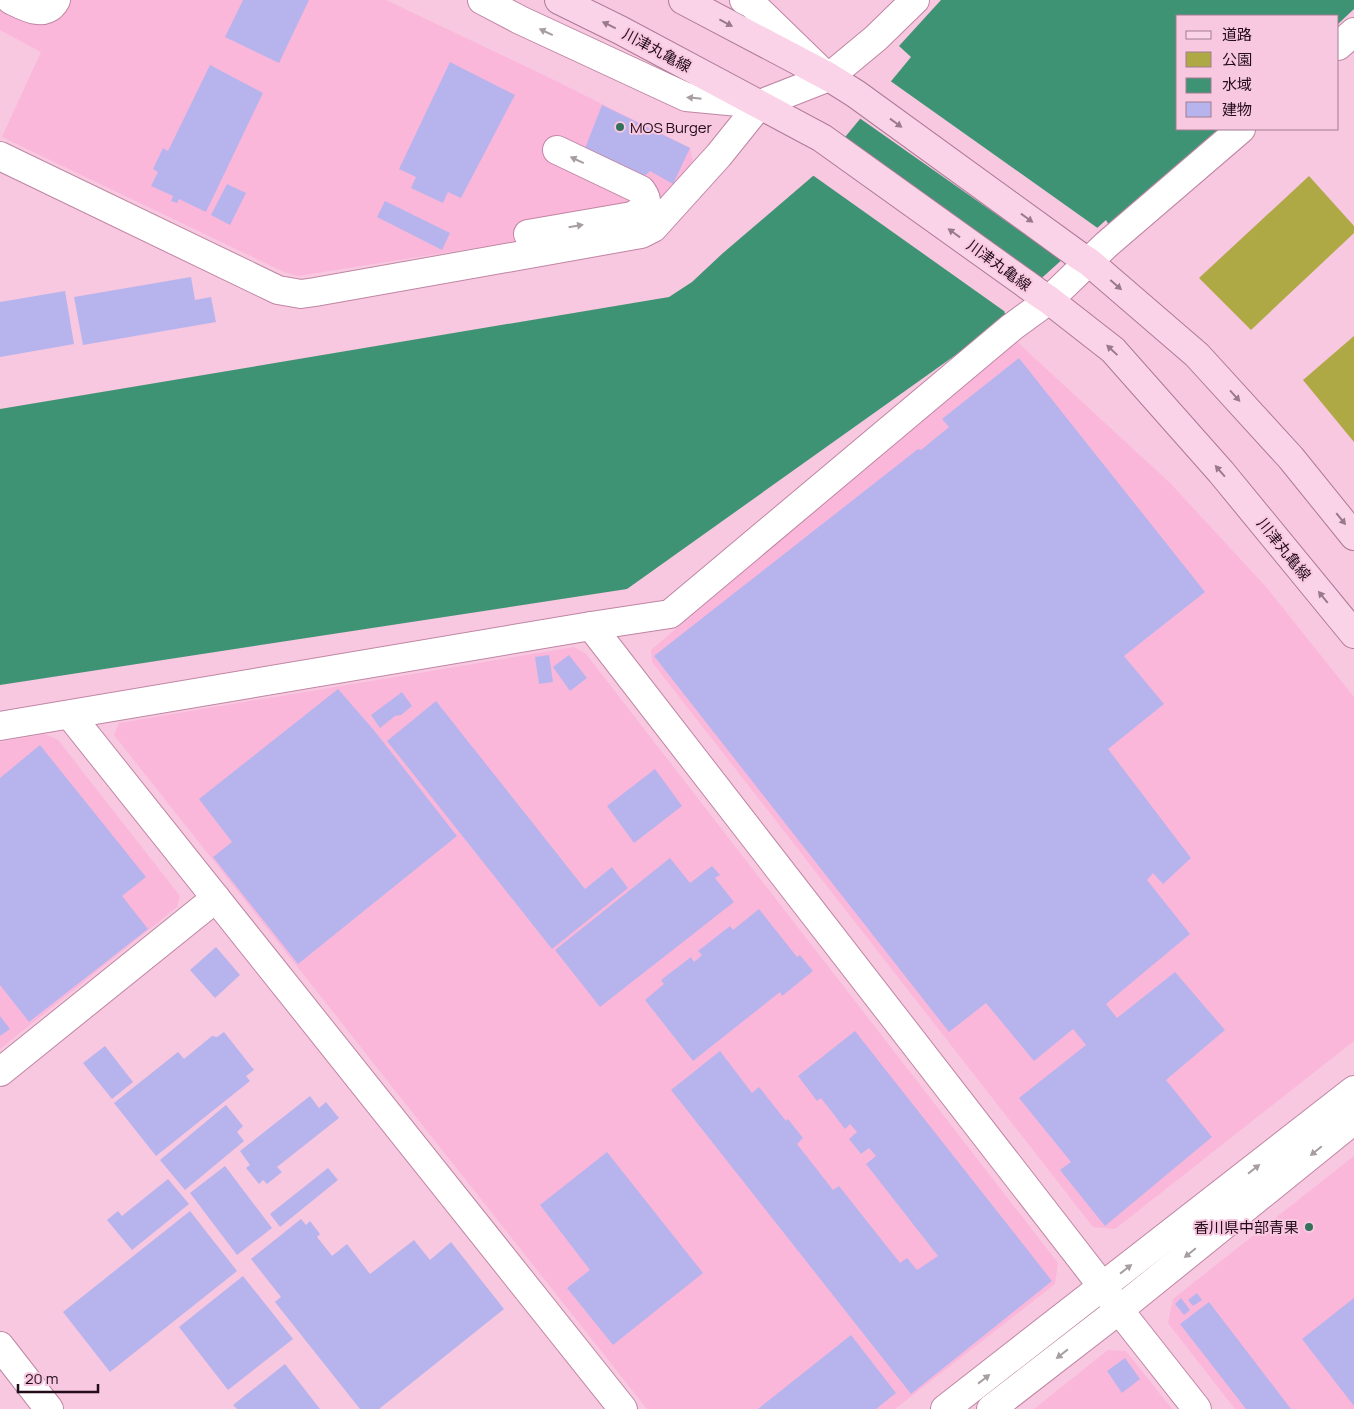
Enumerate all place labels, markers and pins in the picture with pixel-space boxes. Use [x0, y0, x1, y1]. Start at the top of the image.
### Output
place label: MOS Burger [630, 117, 713, 138]
marker: MOS Burger [614, 121, 626, 133]
place label: 香川県中部青果 [1194, 1217, 1299, 1238]
marker: 香川県中部青果 [1303, 1221, 1315, 1233]

